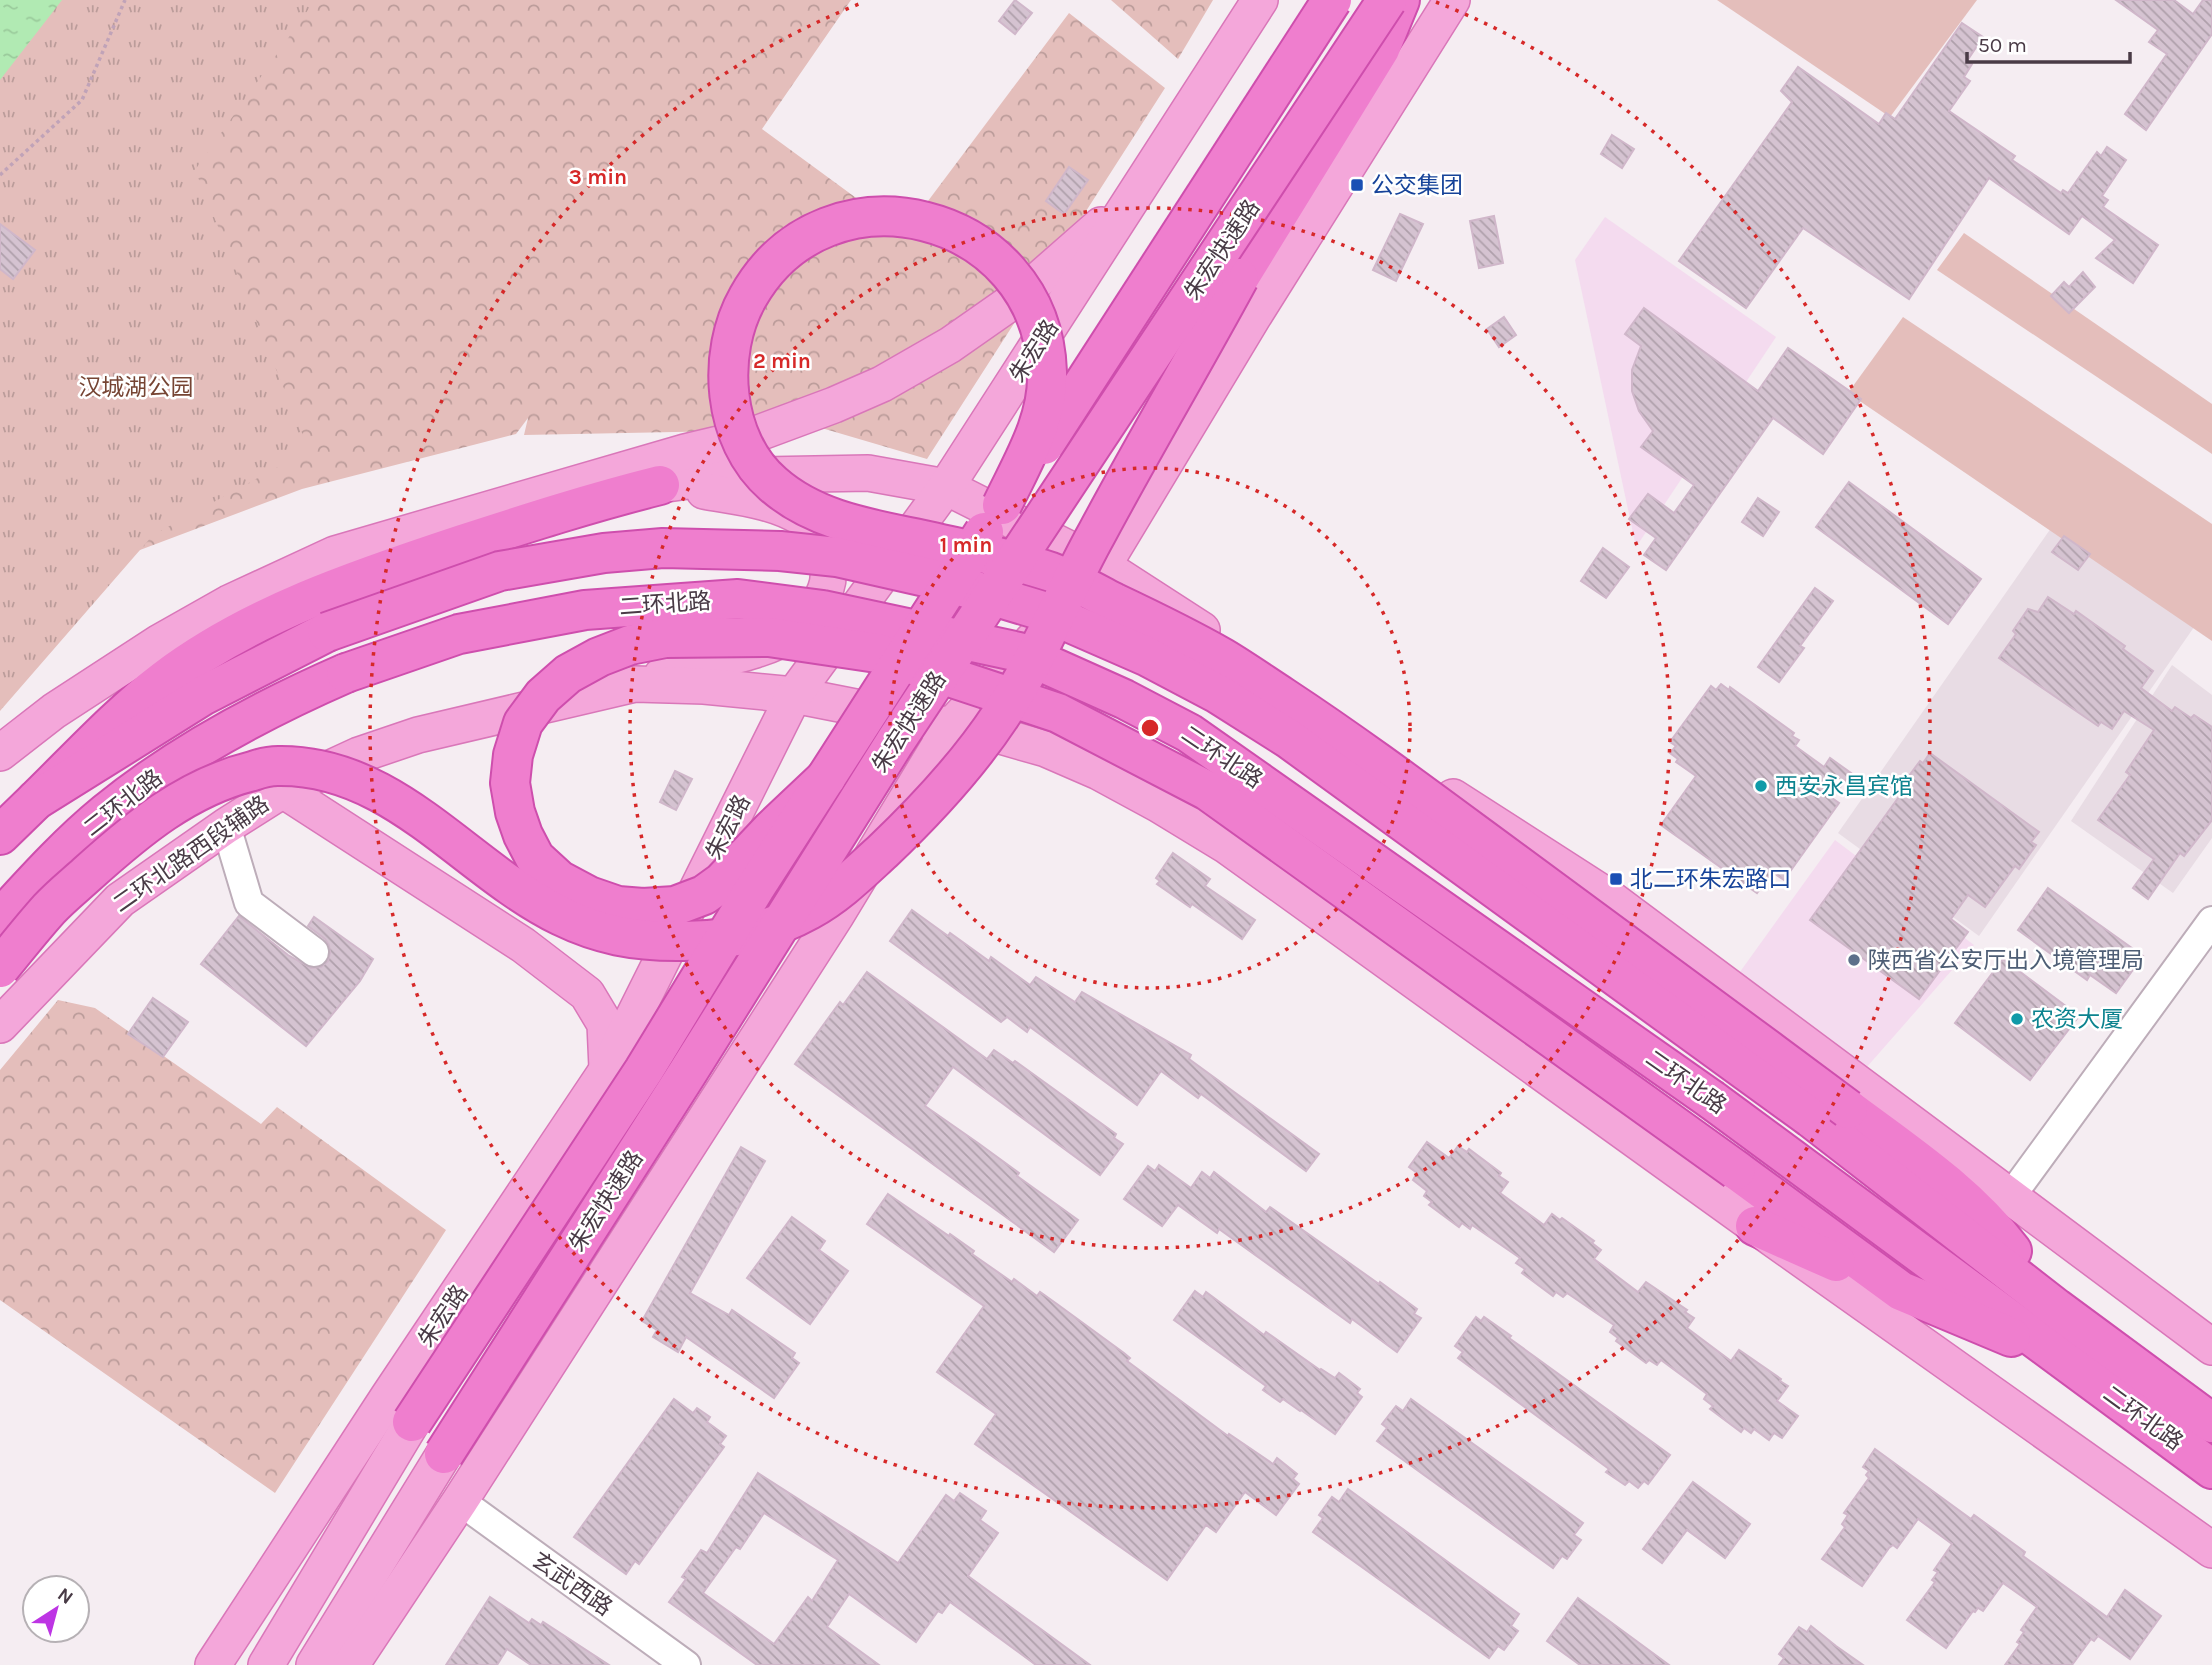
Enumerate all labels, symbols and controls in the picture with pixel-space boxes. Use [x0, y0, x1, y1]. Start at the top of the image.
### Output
scale bar [1967, 21, 2130, 65]
text: 50 m [1978, 33, 2027, 57]
text: 3 min [569, 165, 627, 189]
place label: 公交集团 [1371, 172, 1463, 199]
marker: 公交集团 [1349, 177, 1365, 193]
street label: 朱宏快速路 [1179, 195, 1265, 305]
street label: 朱宏路 [1004, 315, 1064, 387]
text: 2 min [753, 349, 811, 373]
park label: 汉城湖公园 [79, 374, 194, 401]
text: 1 min [940, 533, 992, 557]
street label: 二环北路 [618, 587, 712, 621]
street label: 朱宏快速路 [866, 666, 952, 778]
centre of rings [1138, 716, 1162, 740]
street label: 二环北路 [1176, 720, 1268, 794]
street label: 二环北路 [78, 764, 168, 842]
place label: 西安永昌宾馆 [1775, 773, 1913, 800]
marker: 西安永昌宾馆 [1753, 778, 1769, 794]
street label: 二环北路西段辅路 [108, 790, 274, 918]
street label: 朱宏路 [700, 790, 756, 864]
place label: 北二环朱宏路口 [1630, 866, 1791, 893]
marker: 北二环朱宏路口 [1608, 871, 1624, 887]
place label: 陕西省公安厅出入境管理局 [1868, 947, 2144, 974]
marker: 陕西省公安厅出入境管理局 [1846, 952, 1862, 968]
place label: 农资大厦 [2031, 1006, 2123, 1033]
marker: 农资大厦 [2009, 1011, 2025, 1027]
street label: 二环北路 [1641, 1045, 1731, 1119]
street label: 朱宏快速路 [563, 1145, 649, 1257]
street label: 朱宏路 [413, 1280, 473, 1352]
street label: 二环北路 [2098, 1380, 2188, 1456]
street label: 玄武西路 [527, 1547, 617, 1621]
north arrow [21, 1574, 91, 1644]
text: N [53, 1583, 77, 1609]

